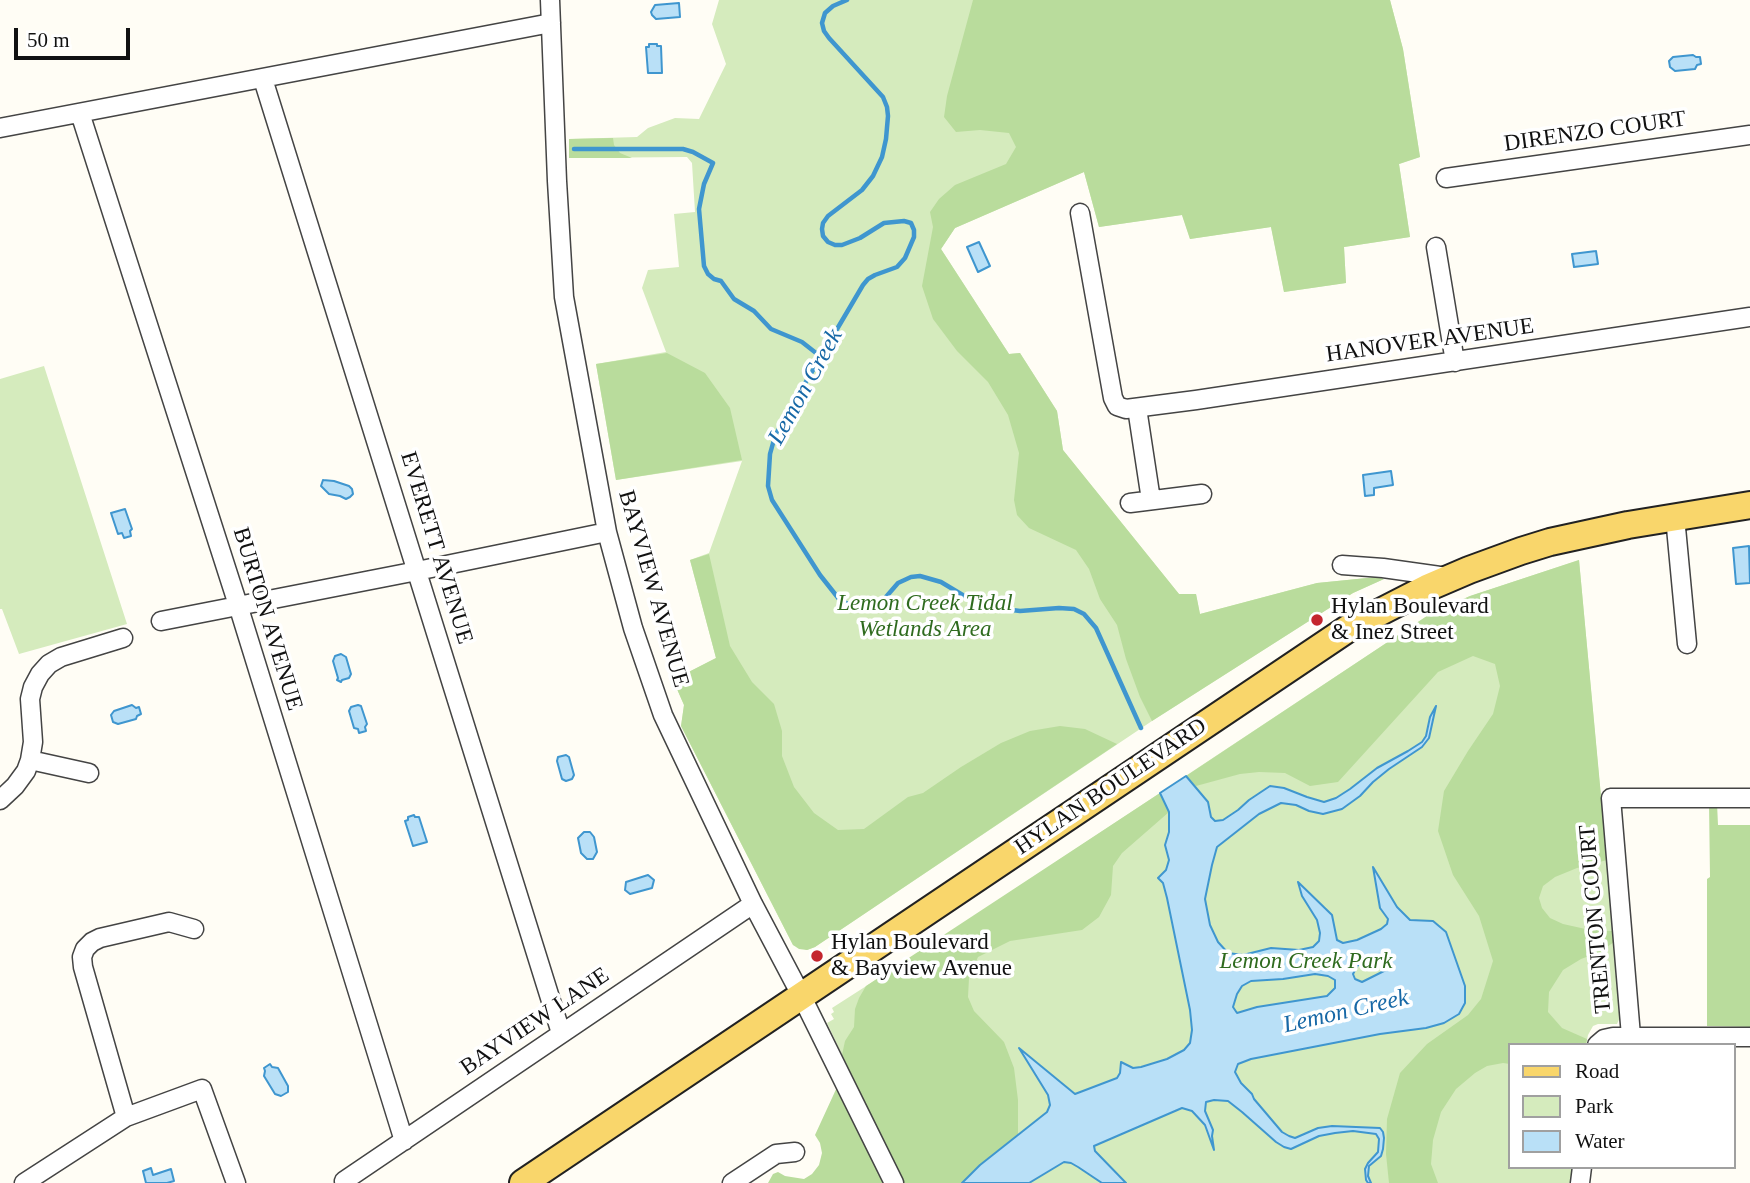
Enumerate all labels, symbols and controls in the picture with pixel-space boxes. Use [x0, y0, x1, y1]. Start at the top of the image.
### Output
scale bar [18, 14, 133, 58]
text: 50 m [27, 28, 70, 52]
street label: DIRENZO COURT [1502, 106, 1688, 158]
street label: HANOVER AVENUE [1324, 313, 1536, 369]
water label: Lemon Creek [762, 324, 850, 450]
street label: EVERETT AVENUE [394, 449, 478, 647]
street label: BAYVIEW AVENUE [612, 487, 694, 691]
street label: BURTON AVENUE [226, 524, 308, 714]
park label: Lemon Creek Tidal Wetlands Area [837, 590, 1013, 644]
place label: Hylan Boulevard & Inez Street [1331, 593, 1489, 647]
marker: Hylan Boulevard & Inez Street [1309, 612, 1325, 628]
street label: HYLAN BOULEVARD [1010, 713, 1212, 861]
street label: TRENTON COURT [1574, 824, 1618, 1014]
place label: Hylan Boulevard & Bayview Avenue [831, 929, 1012, 983]
marker: Hylan Boulevard & Bayview Avenue [809, 948, 825, 964]
park label: Lemon Creek Park [1220, 948, 1392, 976]
street label: BAYVIEW LANE [455, 962, 615, 1082]
water label: Lemon Creek [1281, 984, 1411, 1040]
legend [1508, 1043, 1736, 1169]
text: Road [1575, 1059, 1619, 1083]
text: Park [1575, 1094, 1614, 1118]
text: Water [1575, 1129, 1625, 1153]

